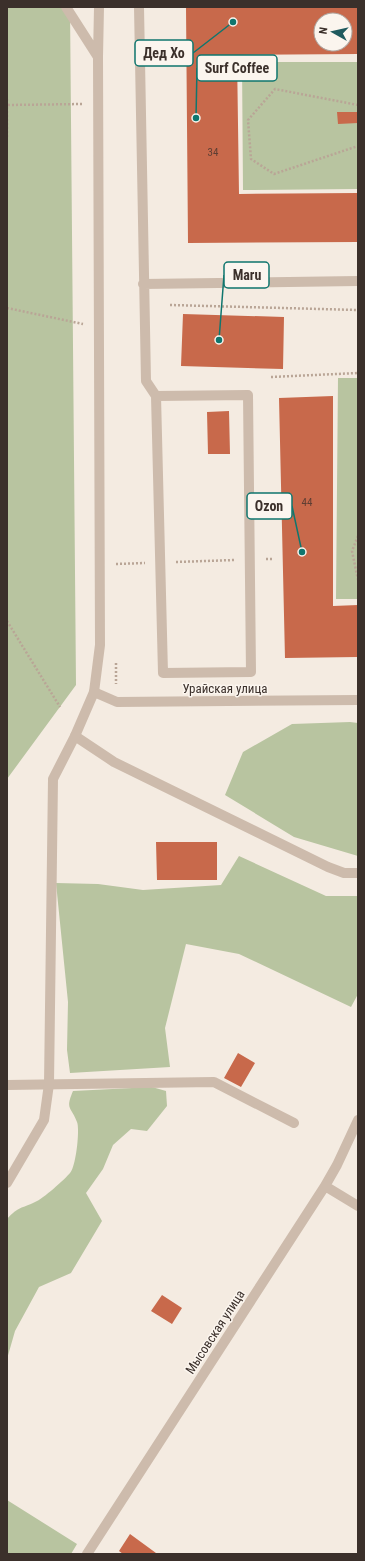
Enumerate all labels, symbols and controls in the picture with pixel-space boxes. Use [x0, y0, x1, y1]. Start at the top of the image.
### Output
north arrow [313, 12, 353, 52]
text: N [317, 26, 331, 35]
callout: Дед Хо [135, 40, 193, 66]
text: Дед Хо [143, 45, 185, 61]
callout: Surf Coffee [197, 55, 277, 81]
text: Surf Coffee [205, 60, 269, 76]
house number: 34 [208, 146, 219, 159]
callout: Maru [224, 262, 269, 288]
text: Maru [233, 267, 261, 283]
callout: Ozon [247, 493, 292, 519]
house number: 44 [302, 496, 313, 509]
text: Ozon [255, 498, 283, 514]
street label: Урайская улица [183, 681, 267, 696]
street label: Мысовская улица [182, 1287, 248, 1377]

